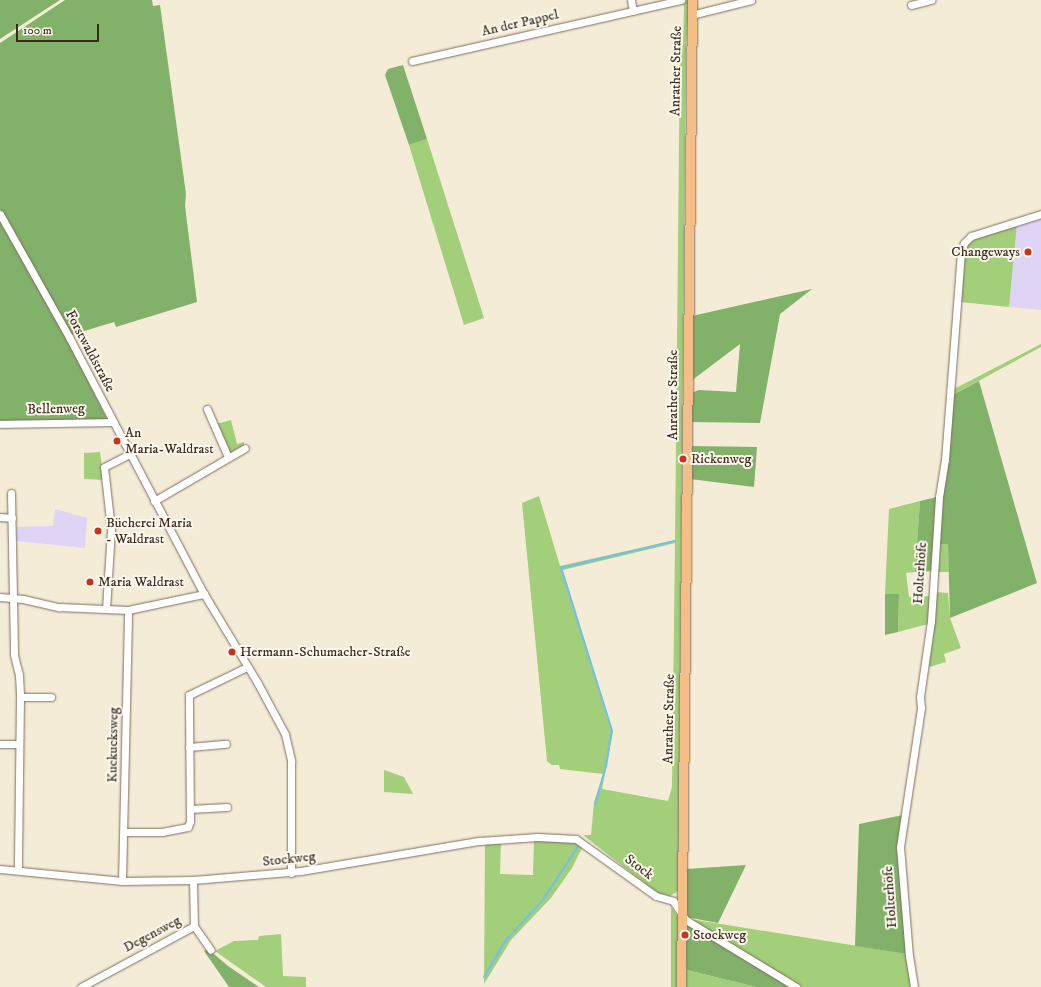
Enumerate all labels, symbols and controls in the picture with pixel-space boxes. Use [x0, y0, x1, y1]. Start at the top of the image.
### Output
street label: An der Pappel [480, 6, 560, 40]
scale bar [18, 16, 101, 42]
text: 100 m [23, 23, 52, 38]
street label: Anrather Straße [667, 26, 685, 116]
place label: Changeways [951, 244, 1020, 260]
marker: Changeways [1023, 247, 1033, 257]
street label: Forstwaldstraße [61, 307, 119, 395]
street label: Anrather Straße [665, 350, 681, 440]
street label: Bellenweg [27, 400, 85, 418]
place label: An Maria-Waldrast [125, 425, 214, 458]
marker: An Maria-Waldrast [112, 436, 122, 446]
place label: Rickenweg [691, 451, 751, 467]
marker: Rickenweg [678, 454, 688, 464]
place label: Bücherei Maria - Waldrast [106, 515, 192, 548]
marker: Bücherei Maria - Waldrast [93, 526, 103, 536]
street label: Holterhöfe [909, 541, 931, 605]
place label: Maria Waldrast [98, 574, 184, 590]
marker: Maria Waldrast [85, 577, 95, 587]
place label: Hermann-Schumacher-Straße [240, 644, 410, 660]
marker: Hermann-Schumacher-Straße [227, 647, 237, 657]
street label: Anrather Straße [660, 674, 678, 764]
street label: Kuckucksweg [104, 707, 122, 783]
street label: Stockweg [262, 848, 316, 870]
street label: Stock [621, 851, 657, 883]
street label: Holterhöfe [879, 865, 901, 929]
street label: Degensweg [121, 912, 183, 956]
place label: Stockweg [693, 927, 746, 943]
marker: Stockweg [680, 930, 690, 940]

